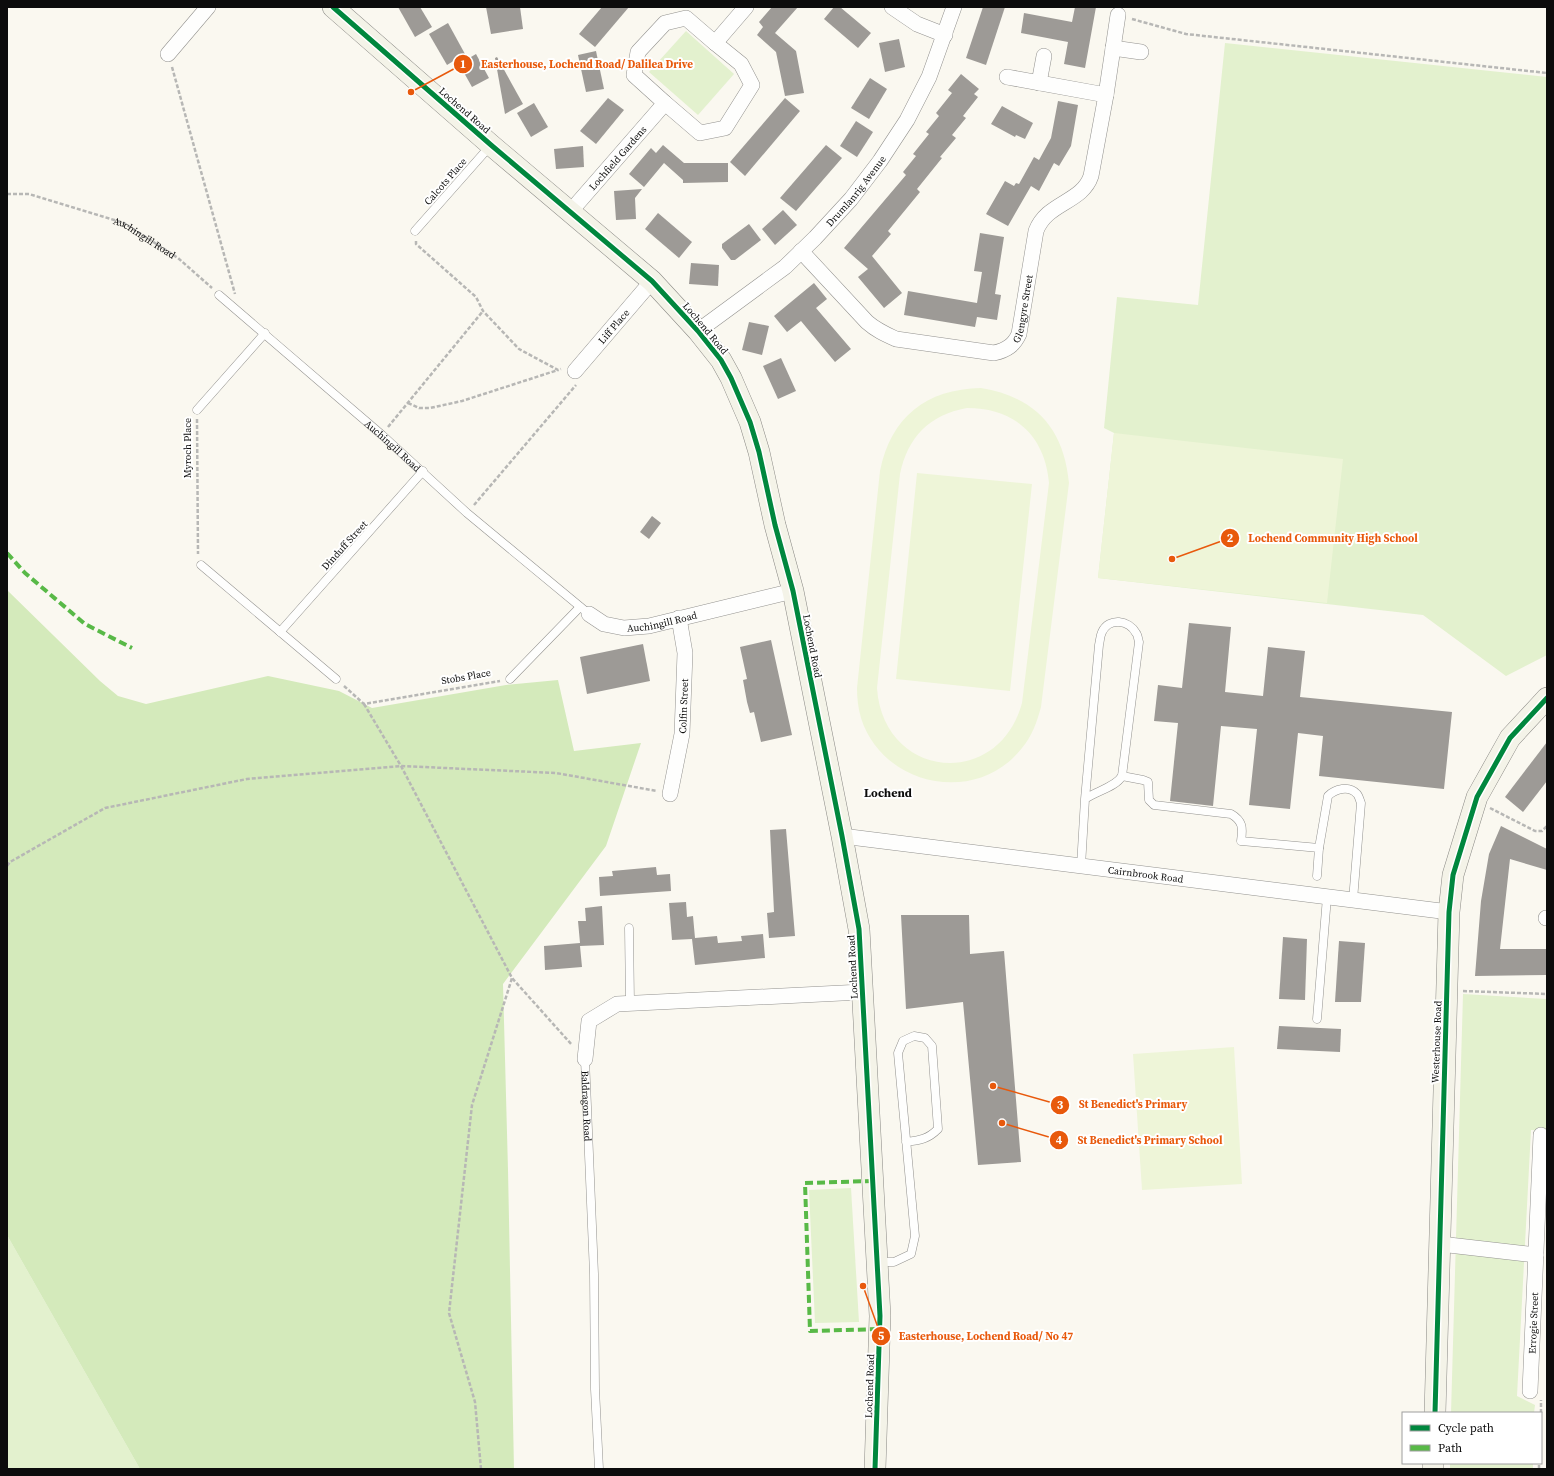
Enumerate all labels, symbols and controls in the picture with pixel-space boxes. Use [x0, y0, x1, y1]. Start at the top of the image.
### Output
callout: Easterhouse, Lochend Road/ Dalilea Drive [453, 53, 701, 76]
text: 1 [460, 56, 466, 72]
text: Easterhouse, Lochend Road/ Dalilea Drive [481, 57, 693, 72]
street label: Lochend Road [436, 84, 493, 137]
street label: Lochfield Gardens [586, 123, 649, 193]
street label: Drumlanrig Avenue [823, 153, 889, 229]
street label: Calcots Place [421, 155, 469, 208]
street label: Auchingill Road [112, 214, 178, 262]
street label: Glengyre Street [1009, 273, 1036, 346]
street label: Lochend Road [680, 300, 731, 357]
street label: Liff Place [595, 306, 632, 347]
street label: Auchingill Road [362, 417, 424, 475]
street label: Myroch Place [181, 418, 194, 478]
street label: Dinduff Street [319, 517, 371, 573]
callout: Lochend Community High School [1220, 526, 1425, 549]
text: 2 [1227, 530, 1234, 546]
text: Lochend Community High School [1248, 531, 1418, 546]
street label: Auchingill Road [626, 608, 699, 635]
street label: Lochend Road [800, 613, 825, 679]
street label: Stobs Place [440, 666, 492, 687]
street label: Colfin Street [676, 678, 691, 734]
district label: Lochend [864, 785, 912, 801]
street label: Cairnbrook Road [1107, 863, 1184, 886]
street label: Lochend Road [844, 934, 861, 999]
street label: Westerhouse Road [1429, 1000, 1444, 1083]
street label: Baldragon Road [578, 1070, 594, 1142]
callout: St Benedict's Primary [1050, 1093, 1195, 1116]
text: 3 [1057, 1097, 1064, 1113]
text: St Benedict's Primary [1079, 1097, 1187, 1112]
callout: St Benedict's Primary School [1049, 1128, 1230, 1151]
text: 4 [1056, 1132, 1063, 1148]
text: St Benedict's Primary School [1077, 1133, 1223, 1148]
street label: Errogie Street [1526, 1291, 1541, 1354]
callout: Easterhouse, Lochend Road/ No 47 [871, 1324, 1082, 1347]
text: 5 [878, 1328, 885, 1344]
text: Easterhouse, Lochend Road/ No 47 [899, 1329, 1073, 1344]
street label: Lochend Road [862, 1353, 877, 1418]
legend [1402, 1412, 1542, 1464]
text: Cycle path [1438, 1420, 1494, 1436]
text: Path [1438, 1440, 1462, 1456]

